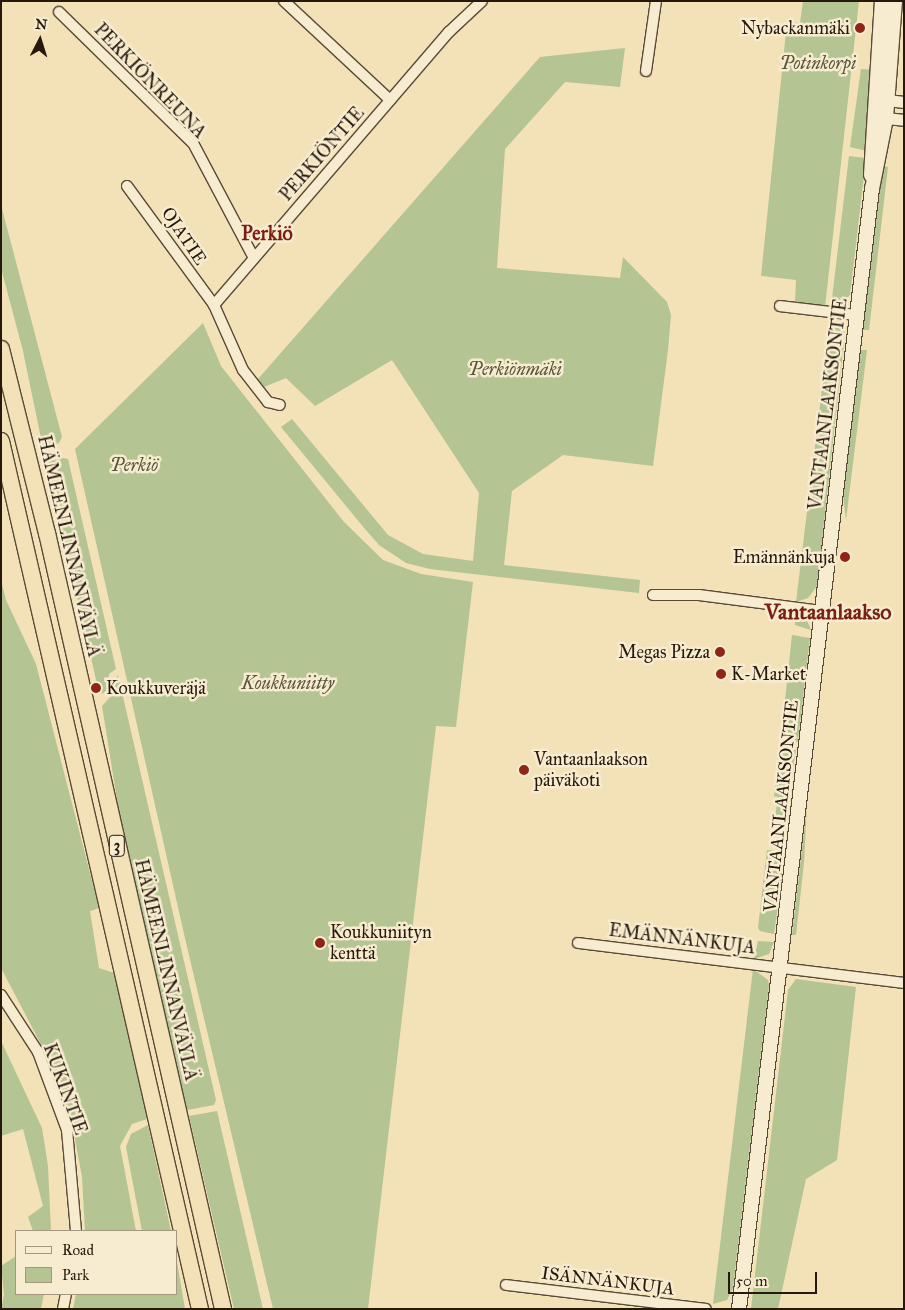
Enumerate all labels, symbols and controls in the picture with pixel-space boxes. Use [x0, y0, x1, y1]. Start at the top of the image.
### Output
north arrow [15, 15, 65, 65]
text: N [35, 16, 48, 34]
place label: Nybackanmäki [741, 17, 850, 39]
street label: PERKIÖNREUNA [90, 19, 210, 143]
marker: Nybackanmäki [854, 22, 866, 34]
park label: Potinkorpi [780, 52, 856, 74]
street label: PERKIÖNTIE [275, 102, 369, 206]
street label: OJATIE [157, 203, 211, 269]
district label: Perkiö [241, 221, 293, 245]
street label: VANTAANLAAKSONTIE [804, 297, 852, 511]
park label: Perkiönmäki [468, 358, 562, 380]
street label: HÄMEENLINNANVÄYLÄ [33, 433, 105, 659]
park label: Perkiö [110, 454, 158, 476]
place label: Emännänkuja [733, 546, 835, 568]
marker: Emännänkuja [839, 551, 851, 563]
district label: Vantaanlaakso [764, 599, 892, 625]
place label: Megas Pizza [618, 641, 710, 663]
marker: Megas Pizza [714, 646, 726, 658]
place label: K-Market [731, 663, 806, 685]
marker: K-Market [715, 668, 727, 680]
park label: Koukkuniitty [242, 672, 334, 694]
place label: Koukkuveräjä [106, 677, 206, 699]
marker: Koukkuveräjä [90, 682, 102, 694]
street label: VANTAANLAAKSONTIE [759, 699, 803, 913]
place label: Vantaanlaakson päiväkoti [534, 749, 648, 792]
marker: Vantaanlaakson päiväkoti [518, 764, 530, 776]
road number: 3 [108, 832, 126, 859]
street label: HÄMEENLINNANVÄYLÄ [130, 857, 202, 1083]
street label: EMÄNNÄNKUJA [608, 919, 756, 959]
place label: Koukkuniityn kenttä [330, 922, 432, 964]
marker: Koukkuniityn kenttä [314, 937, 326, 949]
street label: KUKINTIE [39, 1041, 91, 1137]
legend [15, 1230, 178, 1295]
text: Road [62, 1241, 94, 1259]
street label: ISÄNNÄNKUJA [540, 1262, 676, 1300]
scale bar [730, 1262, 819, 1294]
text: Park [62, 1266, 89, 1284]
text: 50 m [736, 1272, 768, 1290]

